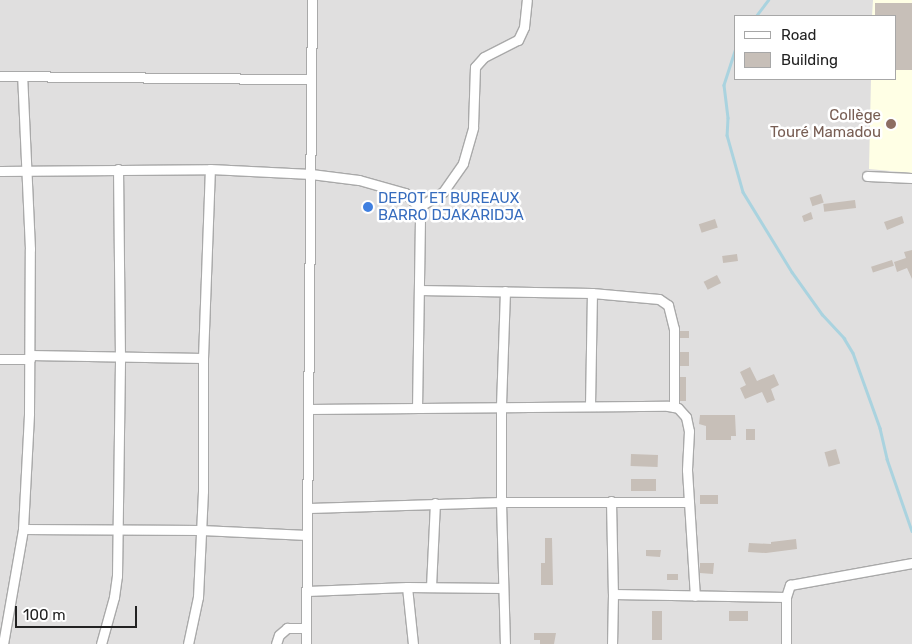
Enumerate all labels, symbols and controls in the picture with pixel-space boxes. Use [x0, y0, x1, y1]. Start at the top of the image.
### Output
legend [734, 15, 897, 80]
text: Road [781, 26, 817, 44]
text: Building [781, 51, 838, 69]
place label: Collège Touré Mamadou [770, 106, 881, 141]
marker: Collège Touré Mamadou [885, 118, 897, 130]
place label: DEPOT ET BUREAUX BARRO DJAKARIDJA [378, 189, 524, 224]
marker: DEPOT ET BUREAUX BARRO DJAKARIDJA [362, 201, 374, 213]
scale bar [18, 596, 140, 628]
text: 100 m [23, 606, 65, 624]

